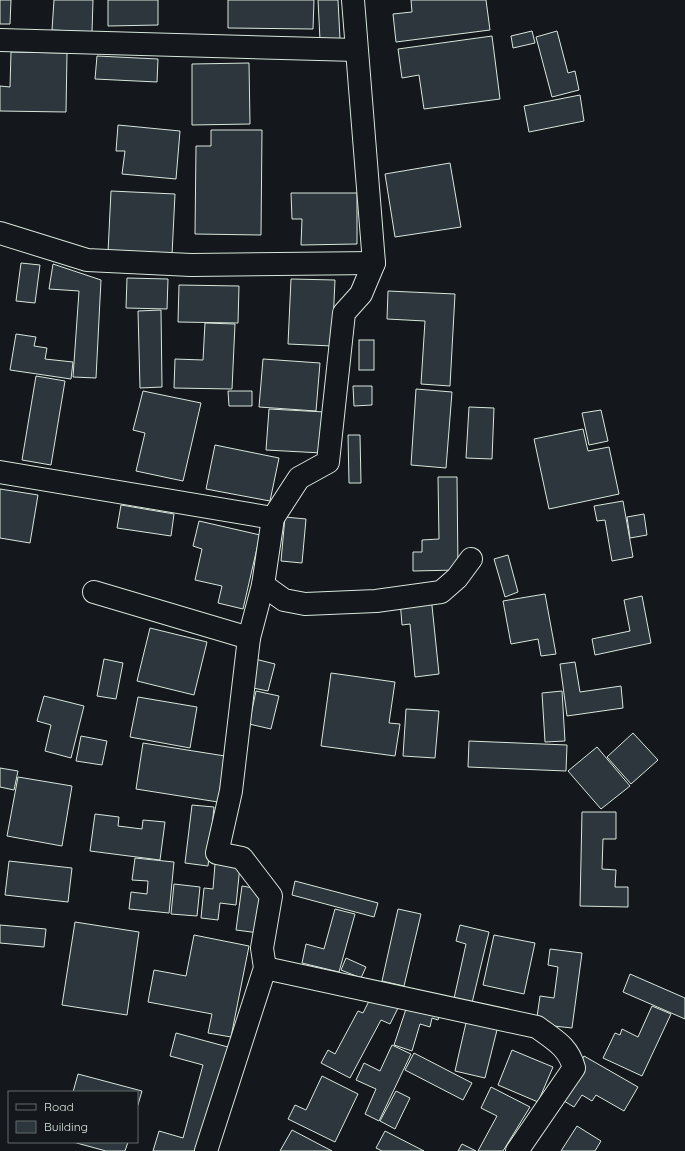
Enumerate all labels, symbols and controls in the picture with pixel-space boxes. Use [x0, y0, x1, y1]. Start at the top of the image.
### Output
legend [8, 1091, 138, 1143]
text: Road [44, 1099, 74, 1114]
text: Building [44, 1119, 88, 1134]

